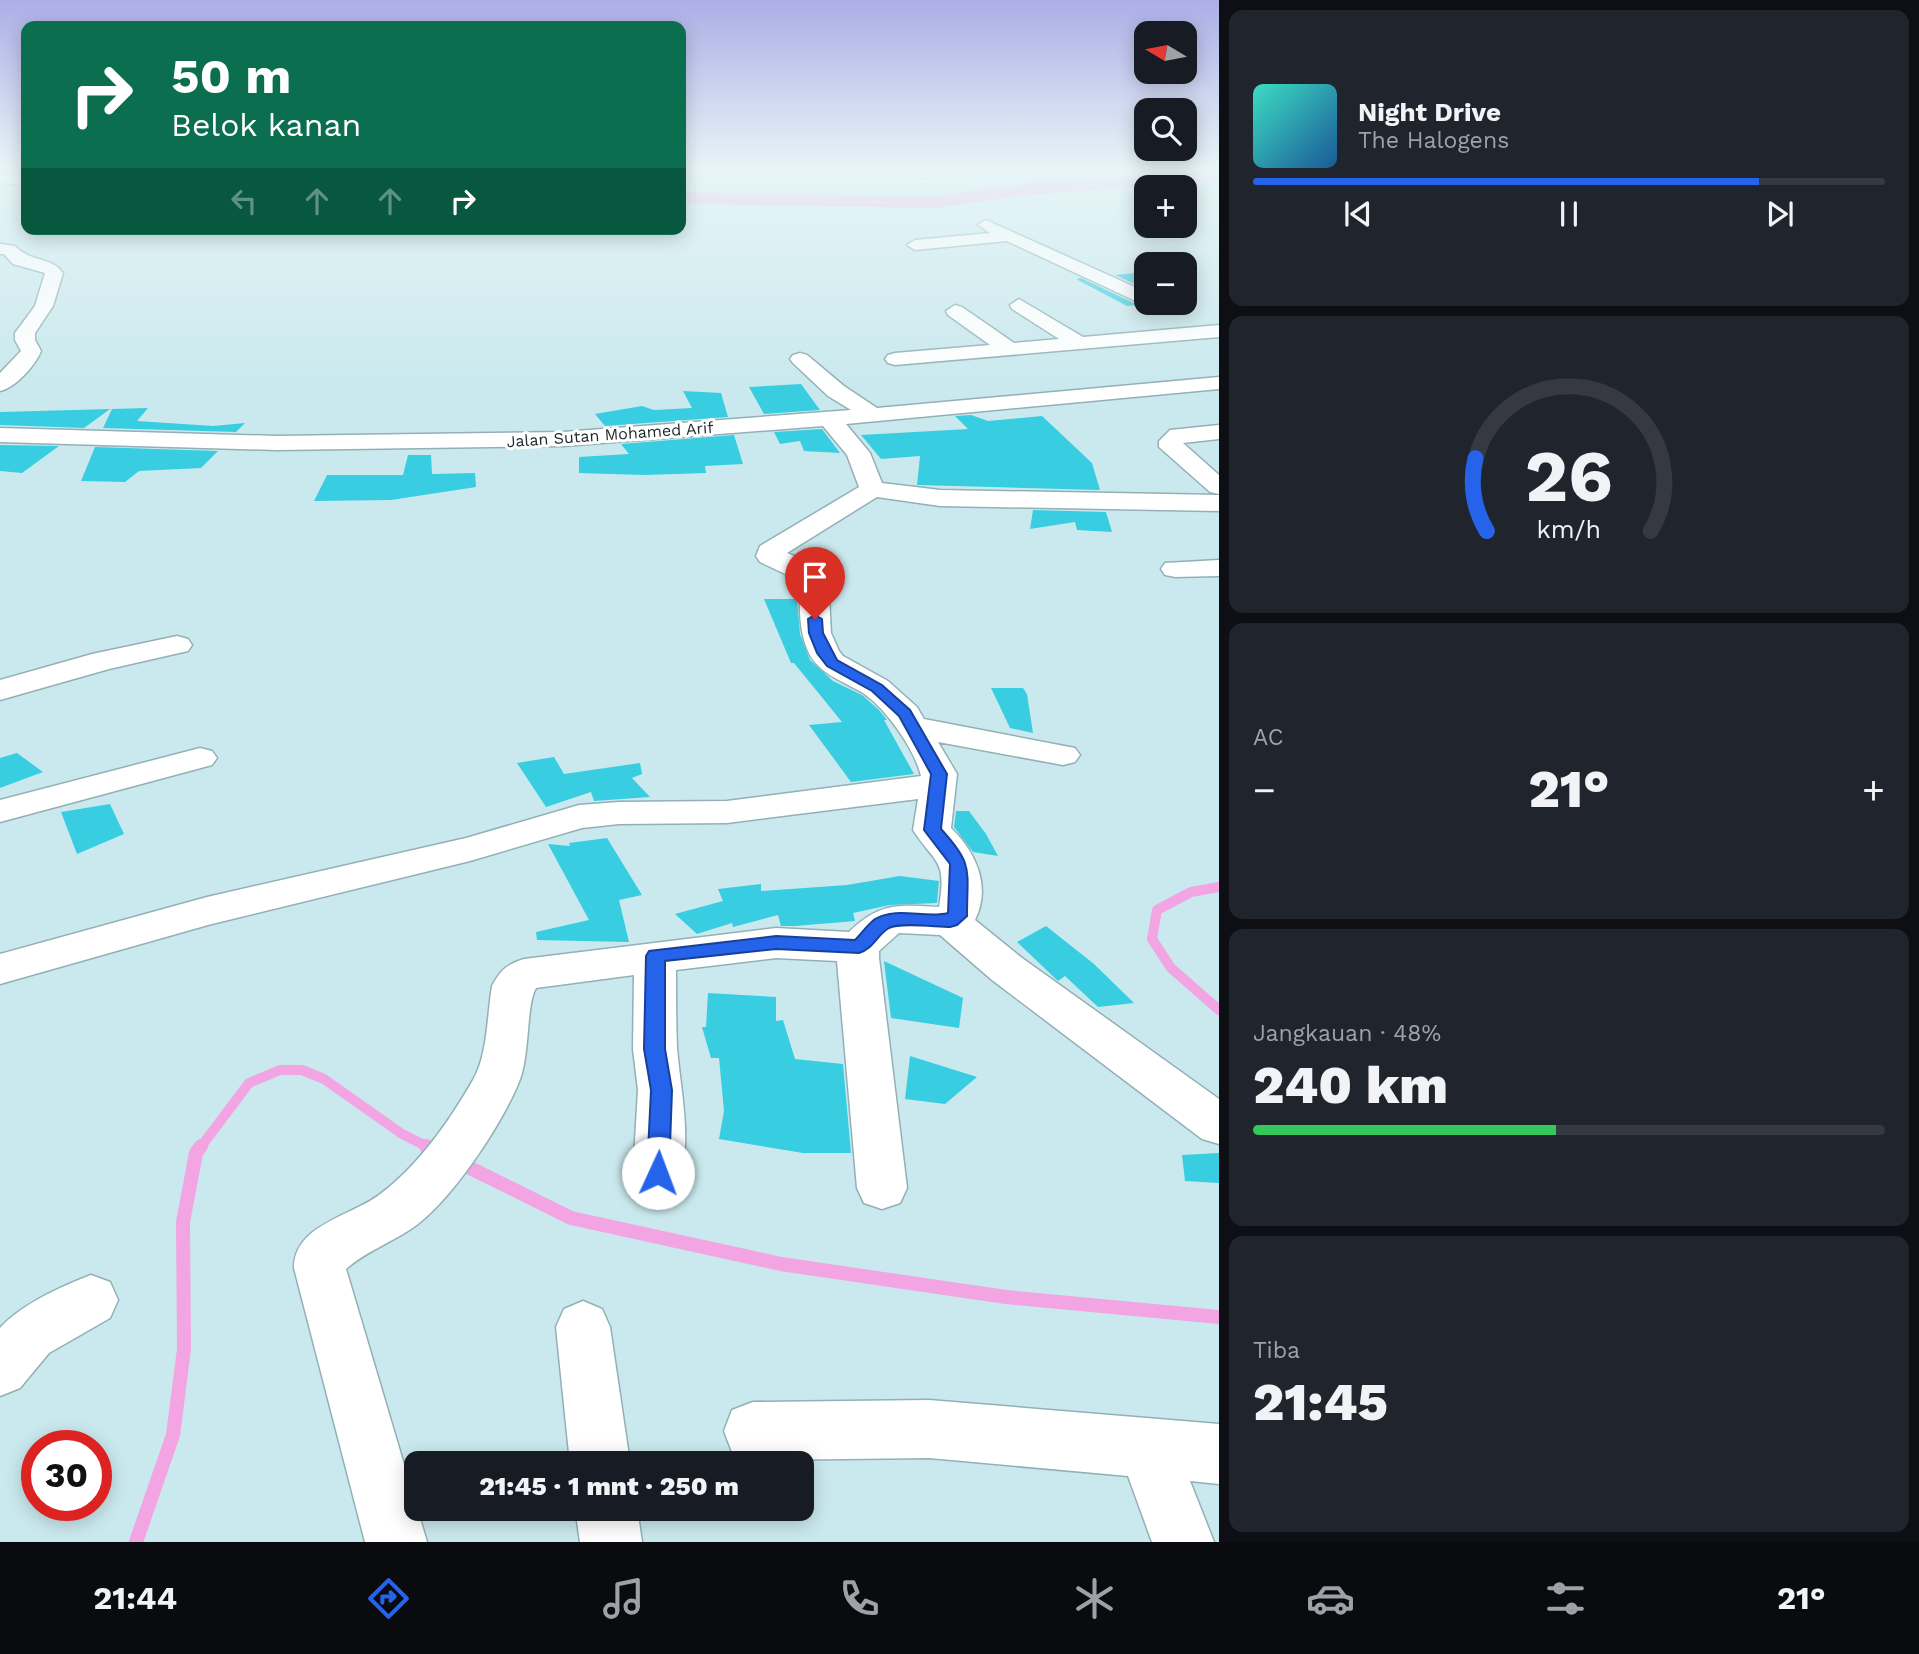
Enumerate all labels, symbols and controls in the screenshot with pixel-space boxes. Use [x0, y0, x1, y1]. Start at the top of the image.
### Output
north arrow [1134, 21, 1197, 84]
map controls [1134, 21, 1197, 315]
text: 50 m [171, 47, 291, 105]
icon: right [56, 49, 147, 140]
text: Night Drive [1358, 97, 1501, 127]
button: search [1134, 98, 1197, 161]
text: Belok kanan [171, 106, 361, 144]
text: The Halogens [1358, 127, 1509, 154]
button: + [1134, 175, 1197, 238]
icon: left [225, 182, 263, 220]
icon: ahead [298, 182, 336, 220]
icon: ahead [371, 182, 409, 220]
icon: right [444, 182, 482, 220]
icon: previous [1339, 195, 1377, 233]
icon: pause [1550, 195, 1588, 233]
icon: next [1761, 195, 1799, 233]
button: − [1134, 252, 1197, 315]
street label: Jalan Sutan Mohamed Arif [506, 418, 715, 451]
text: 26 [1525, 433, 1613, 519]
text: km/h [1537, 514, 1601, 543]
pin [785, 547, 845, 619]
icon: arrive [796, 558, 834, 596]
text: AC [1253, 724, 1283, 751]
text: 21° [1529, 759, 1609, 820]
text: − [1253, 768, 1276, 812]
text: + [1862, 768, 1885, 812]
text: Jangkauan · 48% [1253, 1020, 1441, 1047]
text: 240 km [1253, 1055, 1448, 1116]
position arrow [621, 1136, 695, 1210]
text: Tiba [1253, 1337, 1300, 1364]
text: 21:45 [1253, 1372, 1388, 1433]
speed limit sign: 30 [21, 1430, 112, 1521]
text: 21:45 · 1 mnt · 250 m [479, 1471, 739, 1501]
icon: directions [364, 1574, 413, 1623]
icon: music [599, 1574, 648, 1623]
icon: phone [835, 1574, 884, 1623]
icon: climate [1070, 1574, 1119, 1623]
icon: car [1306, 1574, 1355, 1623]
icon: filters [1541, 1574, 1590, 1623]
text: 21:44 [93, 1579, 177, 1617]
text: 21° [1777, 1579, 1826, 1617]

